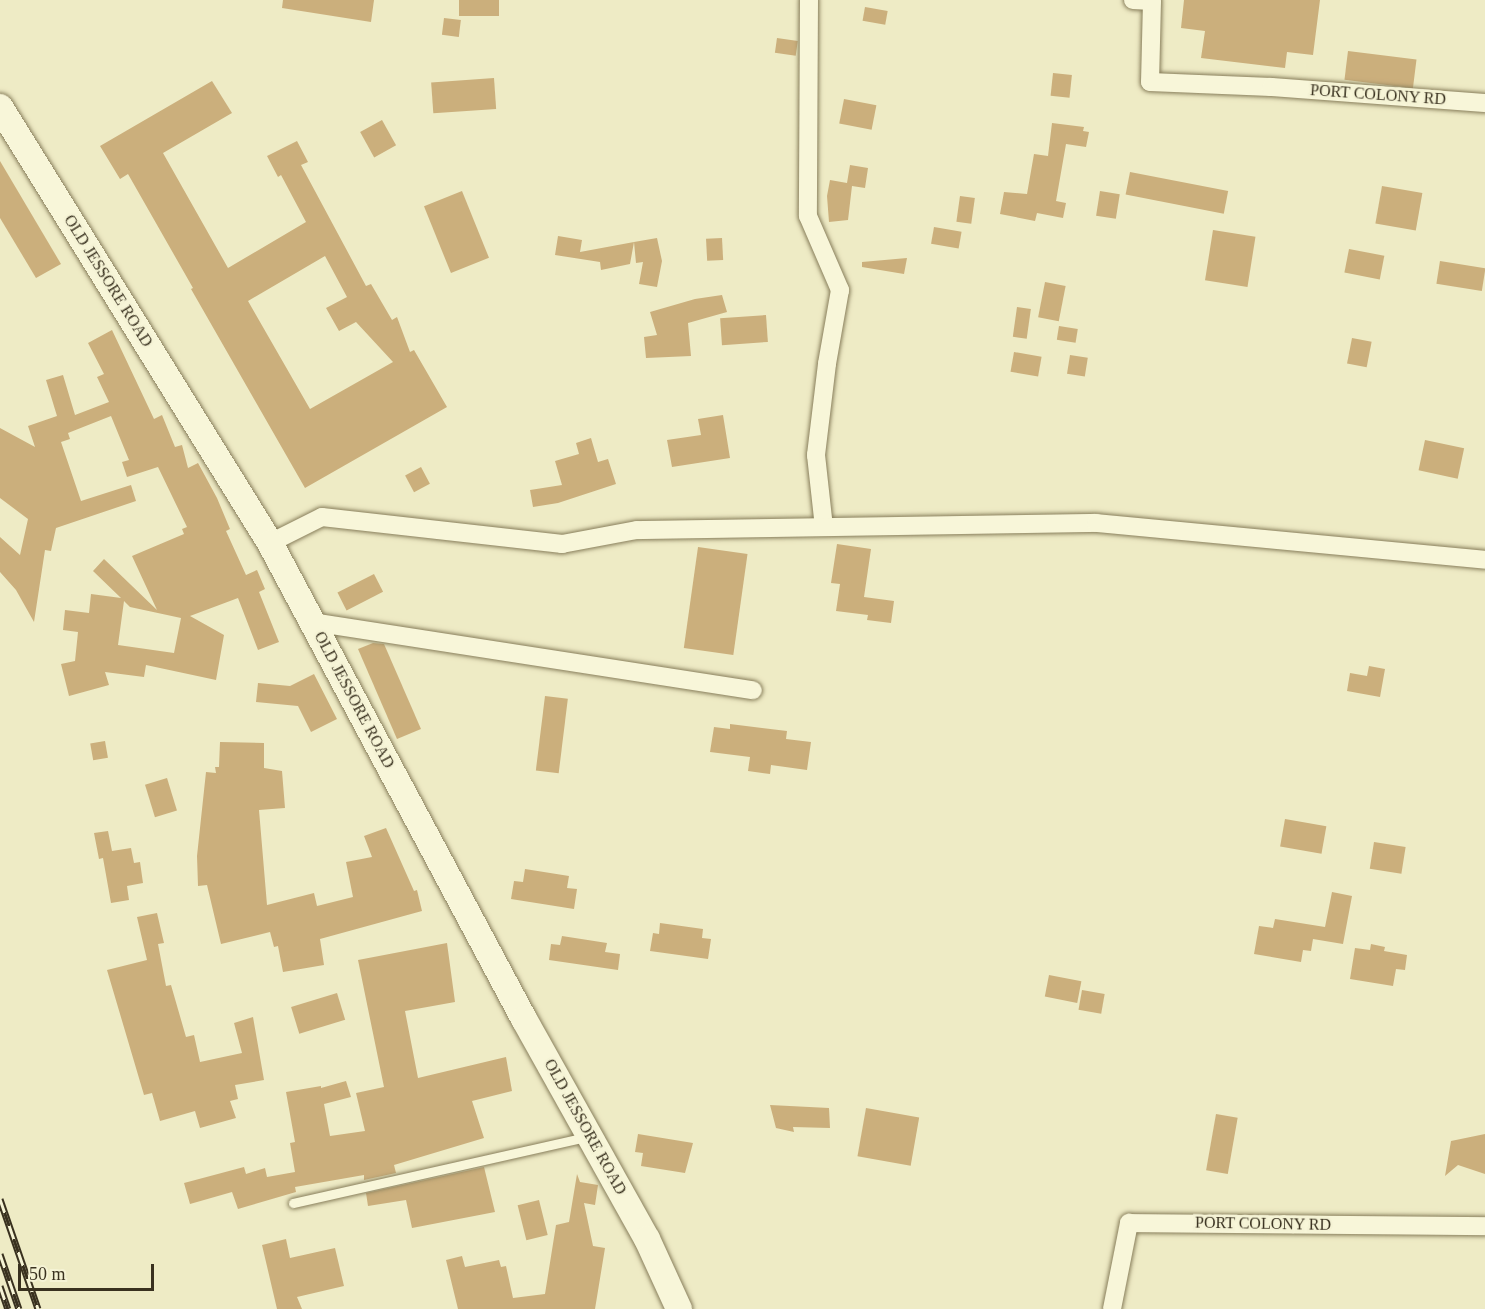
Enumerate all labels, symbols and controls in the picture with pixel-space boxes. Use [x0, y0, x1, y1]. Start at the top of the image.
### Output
street label: PORT COLONY RD [1309, 81, 1447, 109]
street label: OLD JESSORE ROAD [60, 211, 156, 351]
street label: OLD JESSORE ROAD [310, 628, 398, 772]
street label: OLD JESSORE ROAD [540, 1056, 630, 1198]
street label: PORT COLONY RD [1194, 1213, 1332, 1235]
scale bar [21, 1252, 158, 1290]
text: 50 m [29, 1264, 66, 1284]

